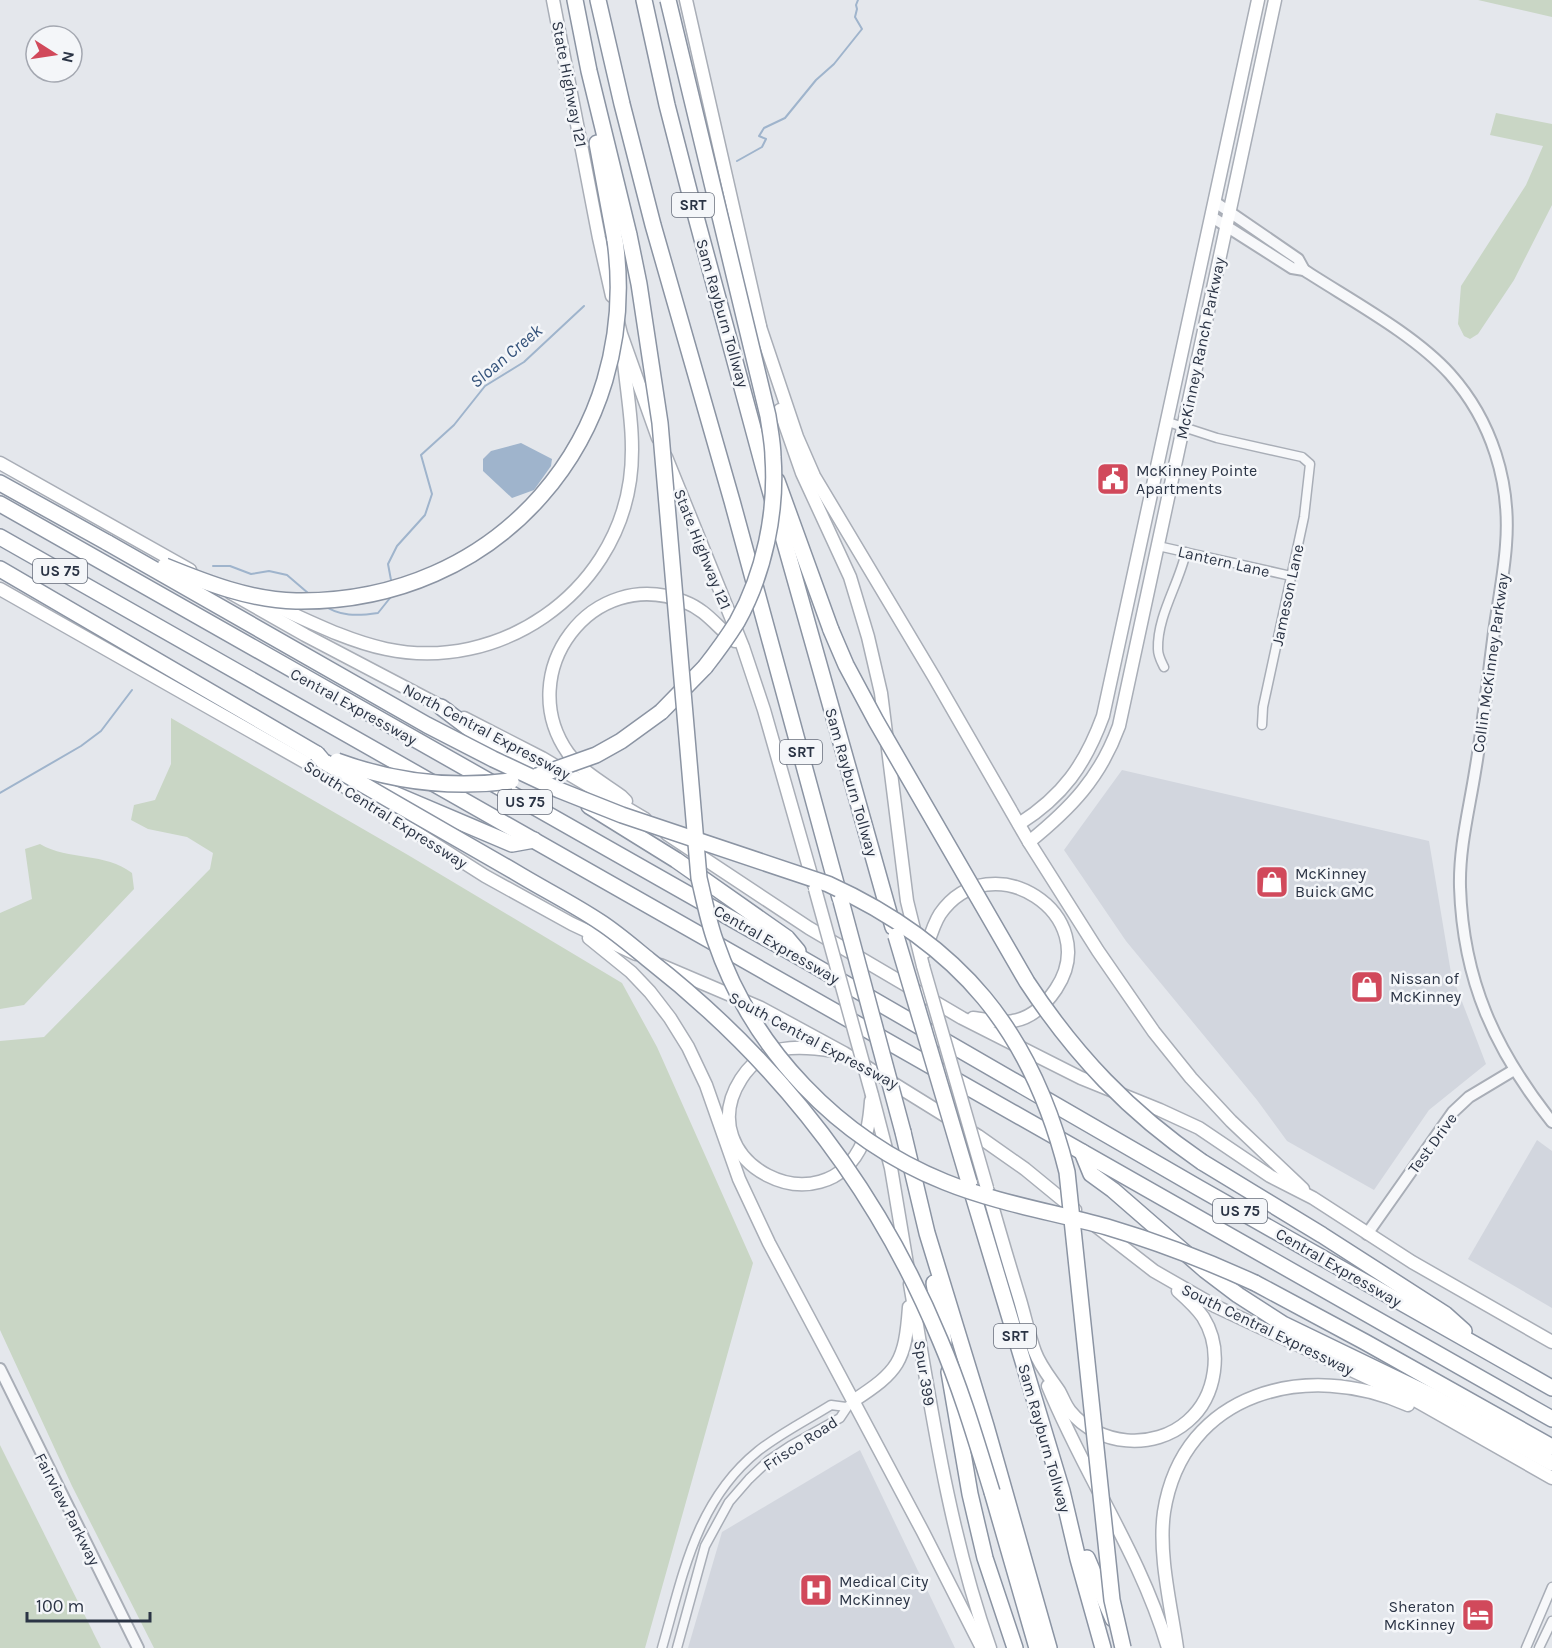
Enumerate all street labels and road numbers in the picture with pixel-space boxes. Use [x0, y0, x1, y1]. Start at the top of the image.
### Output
street label: State Highway 121 [548, 19, 591, 149]
road number: SRT [672, 193, 714, 217]
street label: Sam Rayburn Tollway [692, 236, 753, 390]
street label: McKinney Ranch Parkway [1172, 255, 1229, 441]
street label: State Highway 121 [670, 486, 735, 612]
street label: Lantern Lane [1176, 542, 1272, 581]
street label: Jameson Lane [1267, 543, 1308, 648]
road number: US 75 [33, 559, 87, 583]
street label: Collin McKinney Parkway [1468, 572, 1513, 754]
street label: Central Expressway [287, 664, 421, 749]
street label: North Central Expressway [400, 679, 574, 784]
street label: Sam Rayburn Tollway [821, 705, 882, 859]
road number: SRT [780, 740, 822, 764]
street label: South Central Expressway [300, 756, 472, 873]
road number: US 75 [498, 790, 552, 814]
street label: Central Expressway [711, 901, 843, 988]
street label: South Central Expressway [726, 988, 902, 1094]
street label: Test Drive [1404, 1109, 1461, 1177]
road number: US 75 [1213, 1199, 1267, 1223]
street label: Central Expressway [1273, 1224, 1405, 1311]
street label: South Central Expressway [1179, 1279, 1358, 1380]
road number: SRT [994, 1324, 1036, 1348]
street label: Spur 399 [910, 1339, 939, 1407]
street label: Sam Rayburn Tollway [1014, 1361, 1075, 1515]
street label: Frisco Road [759, 1412, 841, 1475]
street label: Fairview Parkway [31, 1450, 104, 1569]

